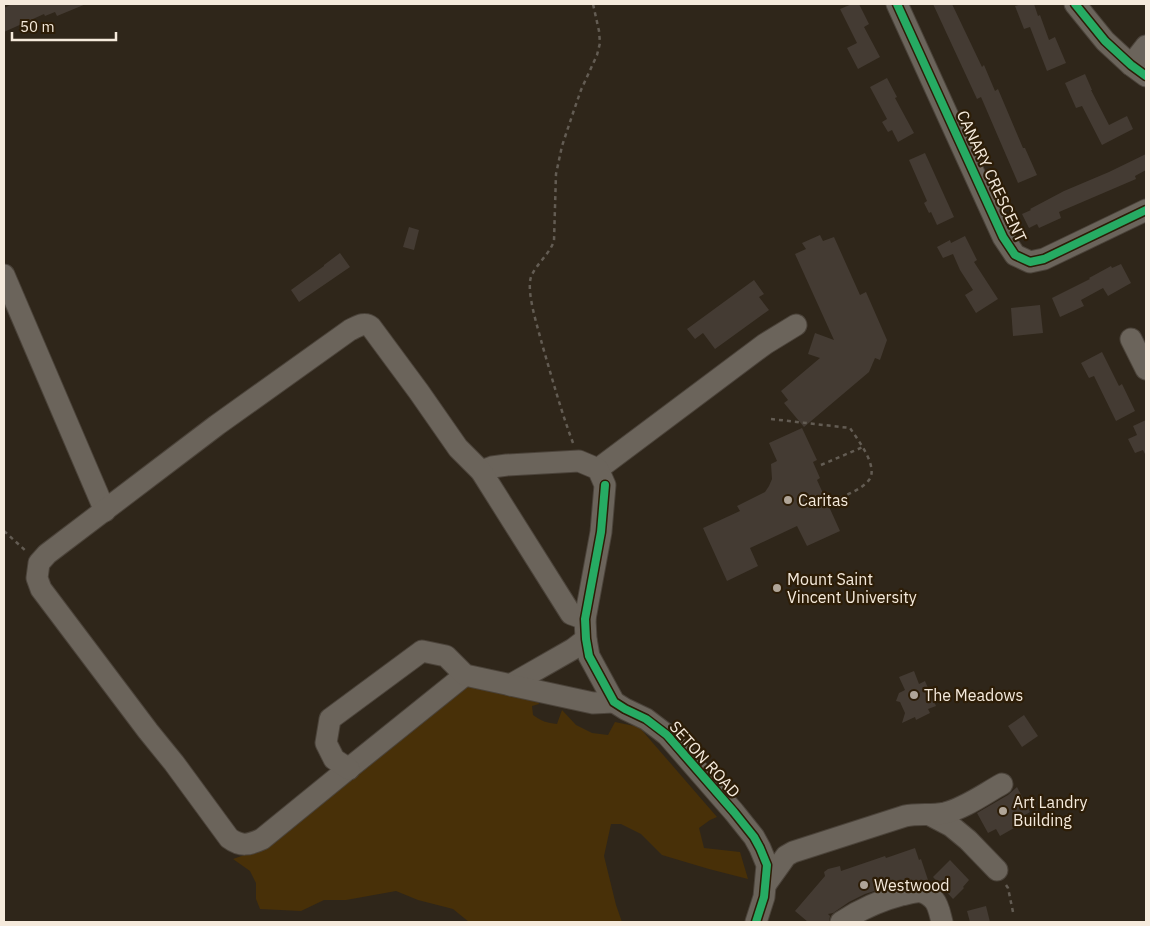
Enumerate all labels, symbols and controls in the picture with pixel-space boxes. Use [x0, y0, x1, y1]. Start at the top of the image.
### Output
scale bar [12, 10, 116, 42]
text: 50 m [20, 17, 55, 36]
street label: CANARY CRESCENT [953, 107, 1031, 245]
place label: Caritas [798, 490, 848, 510]
marker: Caritas [782, 494, 794, 506]
place label: Mount Saint Vincent University [787, 569, 917, 607]
marker: Mount Saint Vincent University [771, 582, 783, 594]
place label: The Meadows [924, 685, 1023, 705]
marker: The Meadows [908, 689, 920, 701]
street label: SETON ROAD [665, 717, 745, 801]
place label: Art Landry Building [1013, 792, 1088, 830]
marker: Art Landry Building [997, 805, 1009, 817]
place label: Westwood [874, 875, 950, 895]
marker: Westwood [858, 879, 870, 891]

